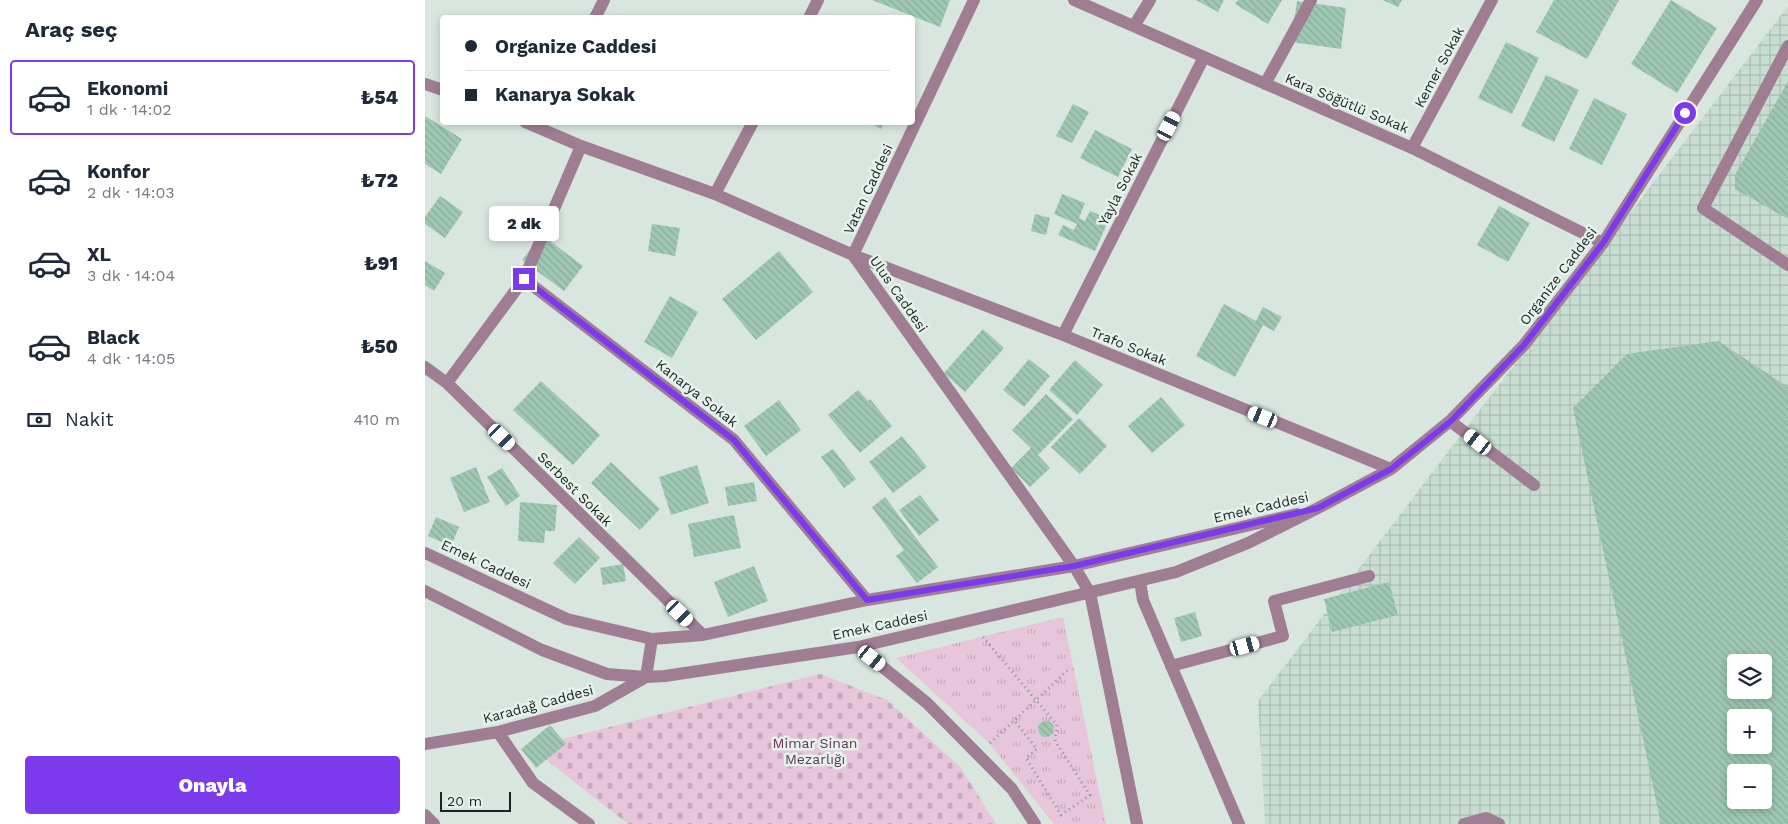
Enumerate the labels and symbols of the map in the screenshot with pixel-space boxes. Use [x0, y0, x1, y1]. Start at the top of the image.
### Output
street label: Kemer Sokak [1411, 24, 1467, 110]
street label: Kara Söğütlü Sokak [1283, 70, 1411, 136]
route start [1674, 102, 1696, 124]
car [1155, 109, 1182, 143]
street label: Vatan Caddesi [840, 141, 896, 237]
street label: Yayla Sokak [1095, 150, 1145, 228]
callout: 2 dk [489, 206, 559, 242]
street label: Organize Caddesi [1516, 224, 1600, 328]
street label: Ulus Caddesi [867, 253, 931, 335]
route end [513, 268, 535, 290]
street label: Trafo Sokak [1089, 324, 1169, 368]
street label: Kanarya Sokak [653, 356, 741, 430]
car [1246, 404, 1279, 430]
car [485, 421, 518, 453]
car [1461, 427, 1494, 457]
street label: Serbest Sokak [534, 448, 616, 530]
street label: Emek Caddesi [1212, 488, 1310, 526]
street label: Emek Caddesi [439, 536, 533, 592]
car [664, 597, 696, 629]
street label: Emek Caddesi [831, 607, 929, 643]
car [1228, 635, 1261, 657]
car [855, 643, 888, 673]
street label: Karadağ Caddesi [481, 682, 595, 726]
park label: Mimar Sinan Mezarlığı [773, 735, 858, 767]
scale bar [440, 789, 511, 812]

